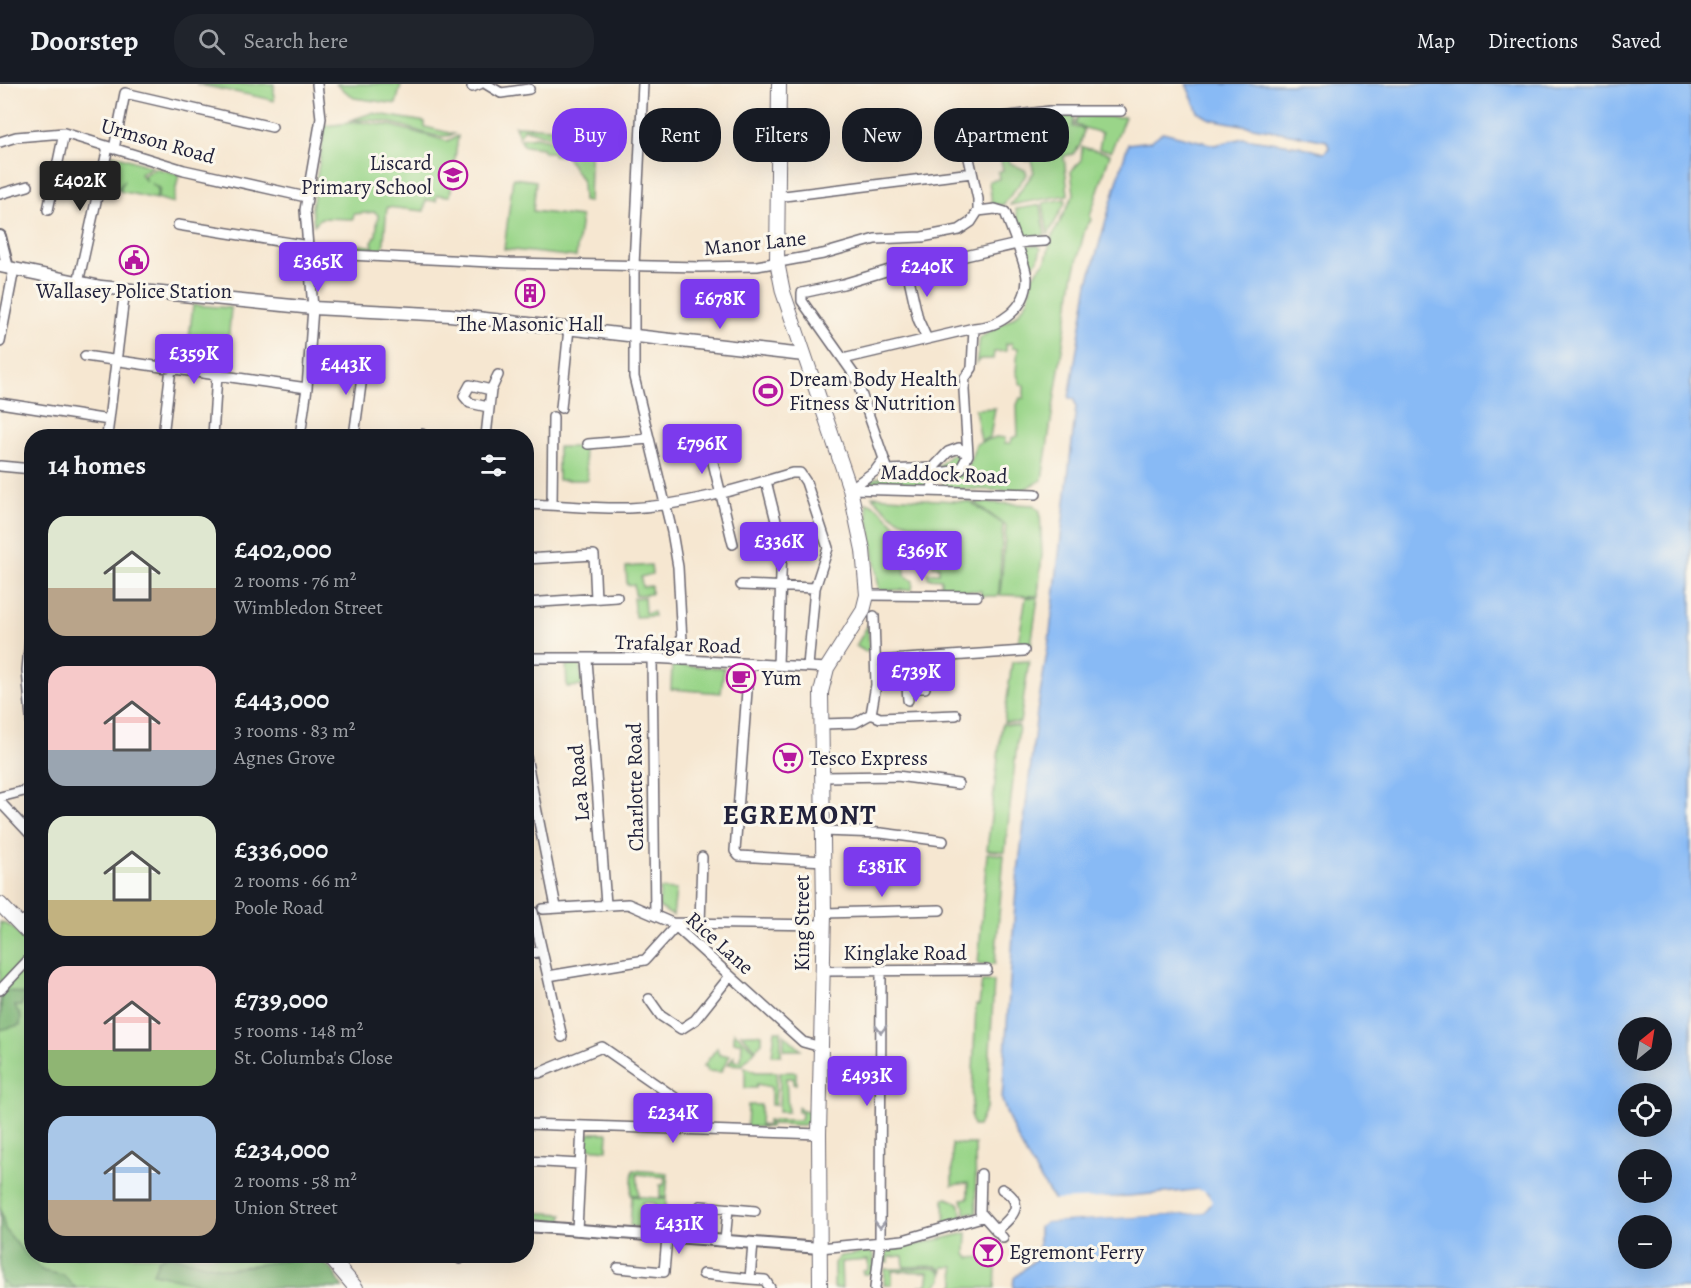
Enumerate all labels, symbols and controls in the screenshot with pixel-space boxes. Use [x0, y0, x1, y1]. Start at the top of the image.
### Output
search box [174, 14, 594, 68]
text: Doorstep [30, 22, 138, 60]
icon: search [195, 25, 228, 58]
text: Search here [243, 26, 348, 56]
text: Map [1417, 27, 1455, 55]
text: Directions [1488, 27, 1578, 55]
text: Saved [1611, 27, 1661, 55]
chip: Buy [552, 108, 627, 162]
chip: Rent [639, 108, 721, 162]
chip: Filters [733, 108, 830, 162]
chip: New [842, 108, 922, 162]
chip: Apartment [934, 108, 1069, 162]
street label: Urmson Road [98, 111, 219, 171]
place label: Liscard Primary School [301, 149, 433, 201]
school or university icon: Liscard Primary School [437, 159, 469, 191]
pin: £402K [38, 161, 122, 212]
text: £402K [54, 167, 106, 194]
street label: Manor Lane [702, 224, 808, 262]
pin: £365K [276, 242, 360, 293]
public building icon: Wallasey Police Station [118, 244, 150, 276]
pin: £240K [885, 247, 969, 298]
text: £365K [293, 248, 343, 275]
text: £240K [901, 253, 953, 280]
place label: Wallasey Police Station [35, 277, 232, 305]
building icon: The Masonic Hall [514, 277, 546, 309]
pin: £678K [678, 279, 762, 330]
text: £678K [695, 285, 746, 312]
place label: The Masonic Hall [457, 310, 603, 338]
pin: £359K [152, 334, 236, 385]
text: £359K [169, 340, 219, 367]
pin: £443K [304, 345, 388, 396]
text: £443K [321, 351, 371, 378]
place label: Dream Body Health Fitness & Nutrition [789, 365, 958, 417]
sports icon: Dream Body Health Fitness & Nutrition [752, 375, 784, 407]
pin: £796K [660, 424, 744, 475]
text: £796K [677, 430, 727, 457]
text: 14 homes [48, 448, 146, 483]
icon: filters [477, 449, 510, 482]
street label: Maddock Road [880, 458, 1009, 490]
pin: £336K [737, 522, 821, 573]
text: £336K [754, 528, 804, 555]
pin: £369K [880, 531, 964, 582]
text: £402,000 [234, 532, 332, 567]
text: £369K [897, 537, 947, 564]
icon: home [96, 540, 168, 612]
text: 2 rooms · 76 m² [234, 567, 356, 594]
text: Wimbledon Street [234, 594, 383, 621]
street label: Trafalgar Road [615, 628, 742, 660]
pin: £739K [874, 652, 958, 703]
text: £739K [891, 658, 941, 685]
cafe icon: Yum [725, 662, 757, 694]
place label: Yum [761, 664, 802, 692]
text: £443,000 [234, 682, 329, 717]
icon: home [96, 690, 168, 762]
text: 3 rooms · 83 m² [234, 717, 355, 744]
street label: Charlotte Road [620, 722, 650, 852]
street label: Lea Road [562, 742, 596, 823]
supermarket icon: Tesco Express [772, 742, 804, 774]
text: Agnes Grove [234, 744, 335, 771]
place label: Tesco Express [809, 744, 928, 772]
district label: EGREMONT [723, 797, 877, 833]
text: £336,000 [234, 832, 328, 867]
icon: home [96, 840, 168, 912]
pin: £381K [840, 847, 924, 898]
text: £381K [858, 853, 906, 880]
text: 2 rooms · 66 m² [234, 867, 357, 894]
street label: King Street [788, 874, 816, 971]
text: Poole Road [234, 894, 323, 921]
street label: Rice Lane [680, 905, 760, 981]
street label: Kinglake Road [843, 939, 967, 967]
text: £739,000 [234, 982, 328, 1017]
icon: home [96, 990, 168, 1062]
text: 5 rooms · 148 m² [234, 1017, 363, 1044]
north arrow [1618, 1017, 1672, 1071]
map controls [1618, 1017, 1672, 1269]
one-way arrow [875, 1025, 887, 1034]
text: St. Columba's Close [234, 1044, 393, 1071]
pin: £493K [825, 1056, 909, 1107]
text: £493K [842, 1062, 892, 1089]
button: locate [1618, 1083, 1672, 1137]
pin: £234K [631, 1093, 715, 1144]
text: £234K [647, 1099, 699, 1126]
text: £234,000 [234, 1132, 330, 1167]
icon: home [96, 1140, 168, 1212]
button: + [1618, 1149, 1672, 1203]
text: 2 rooms · 58 m² [234, 1167, 357, 1194]
text: Union Street [234, 1194, 338, 1221]
pin: £431K [637, 1204, 721, 1255]
text: £431K [655, 1210, 703, 1237]
button: − [1618, 1215, 1672, 1269]
one-way arrow [874, 1220, 886, 1229]
bar icon: Egremont Ferry [972, 1236, 1004, 1268]
place label: Egremont Ferry [1009, 1238, 1144, 1266]

